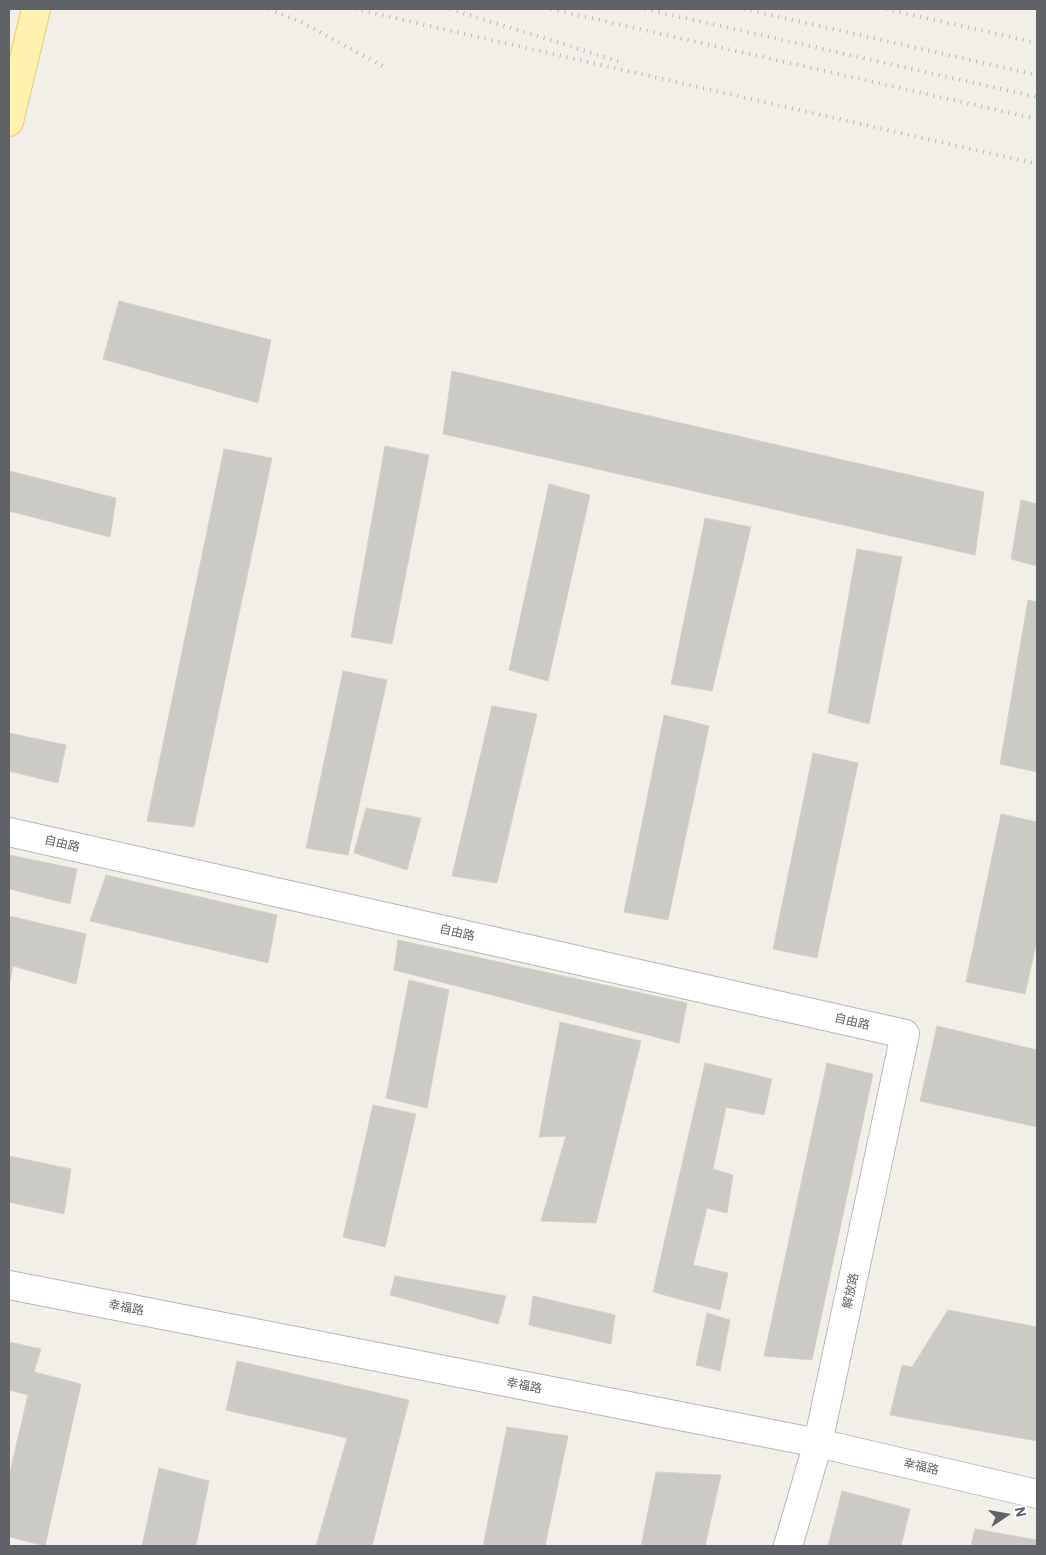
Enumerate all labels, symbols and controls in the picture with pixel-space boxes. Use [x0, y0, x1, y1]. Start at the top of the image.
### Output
street label: 自由路 [43, 833, 81, 855]
street label: 自由路 [438, 922, 476, 944]
street label: 自由路 [833, 1011, 871, 1033]
street label: 解放路 [840, 1272, 862, 1310]
street label: 幸福路 [107, 1297, 145, 1319]
street label: 幸福路 [505, 1375, 543, 1397]
street label: 幸福路 [902, 1456, 940, 1478]
north arrow [981, 1490, 1031, 1540]
text: N [1011, 1505, 1031, 1519]

